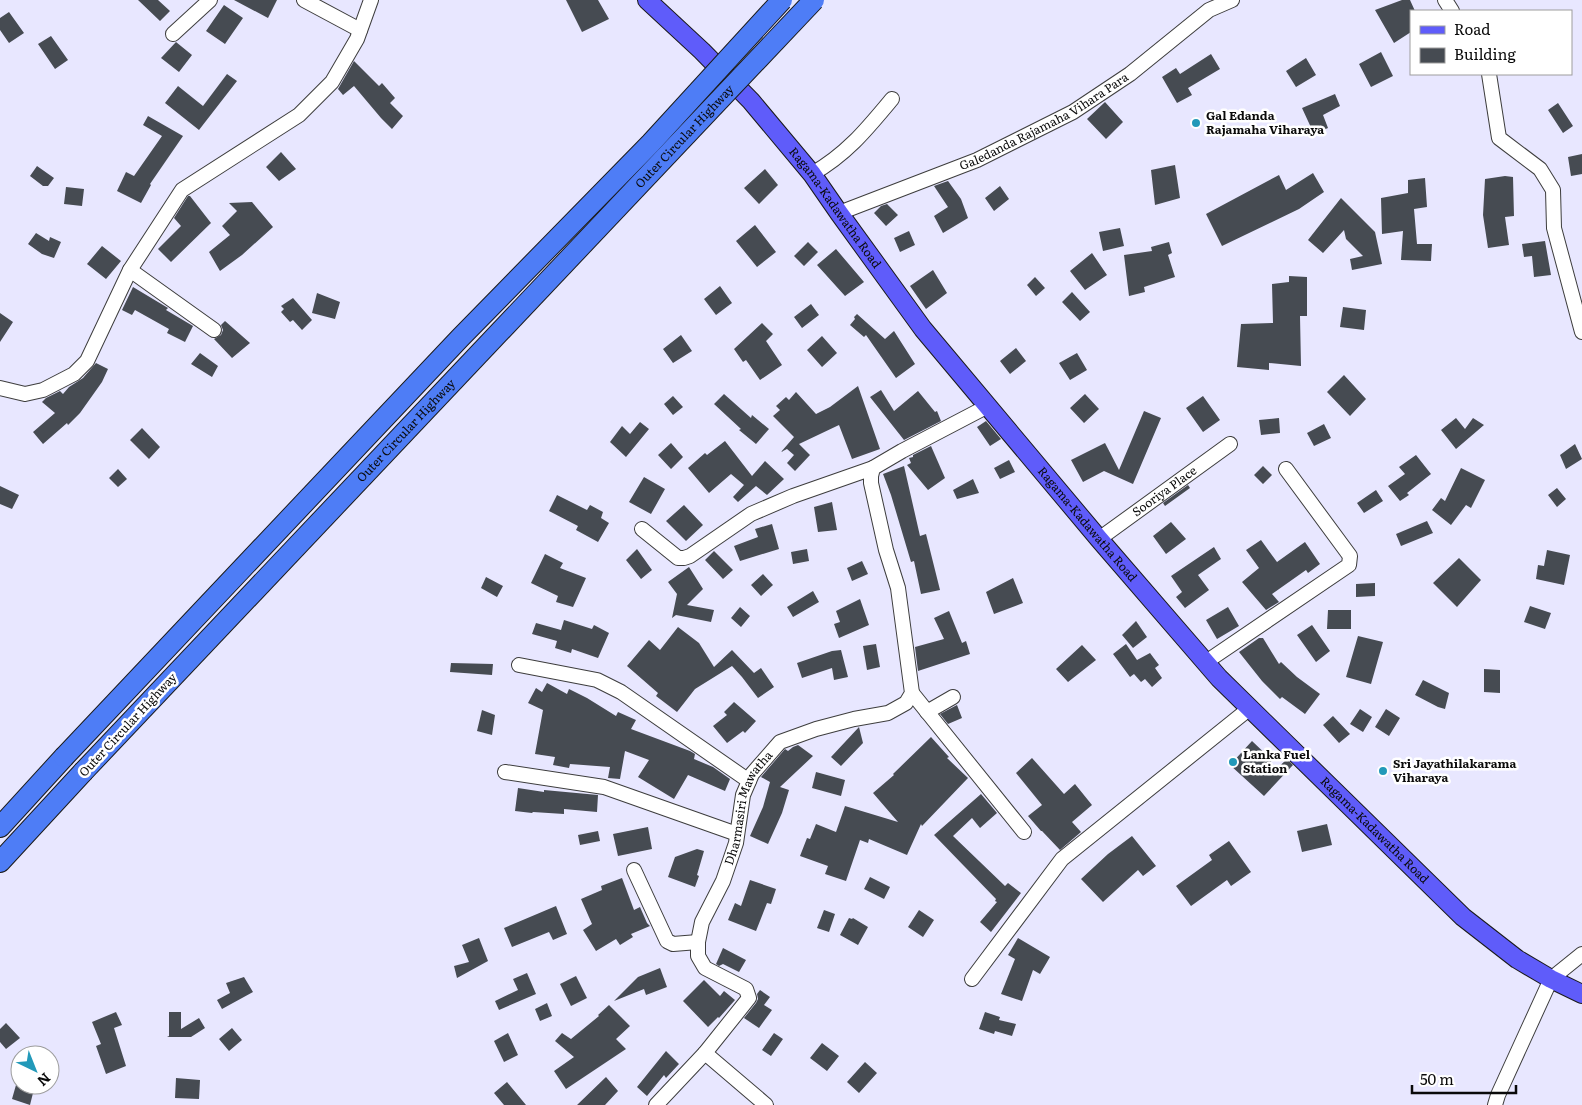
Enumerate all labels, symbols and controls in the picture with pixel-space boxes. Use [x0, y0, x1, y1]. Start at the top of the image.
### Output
legend [1410, 10, 1572, 75]
text: Road [1454, 17, 1490, 40]
text: Building [1454, 42, 1516, 65]
street label: Galedanda Rajamaha Vihara Para [957, 67, 1132, 174]
street label: Outer Circular Highway [630, 80, 737, 192]
place label: Gal Edanda Rajamaha Viharaya [1206, 106, 1324, 138]
marker: Gal Edanda Rajamaha Viharaya [1190, 117, 1202, 129]
street label: Ragama-Kadawatha Road [785, 143, 886, 272]
street label: Outer Circular Highway [352, 374, 459, 486]
street label: Sooriya Place [1128, 461, 1200, 520]
street label: Ragama-Kadawatha Road [1034, 462, 1142, 586]
street label: Outer Circular Highway [74, 668, 180, 780]
place label: Lanka Fuel Station [1243, 745, 1311, 777]
street label: Dharmasiri Mawatha [719, 746, 777, 867]
place label: Sri Jayathilakarama Viharaya [1393, 754, 1517, 786]
marker: Lanka Fuel Station [1227, 756, 1239, 768]
marker: Sri Jayathilakarama Viharaya [1377, 765, 1389, 777]
street label: Ragama-Kadawatha Road [1317, 772, 1434, 888]
north arrow [10, 1045, 60, 1095]
scale bar [1412, 1062, 1516, 1094]
text: 50 m [1420, 1067, 1454, 1090]
text: N [33, 1069, 56, 1092]

